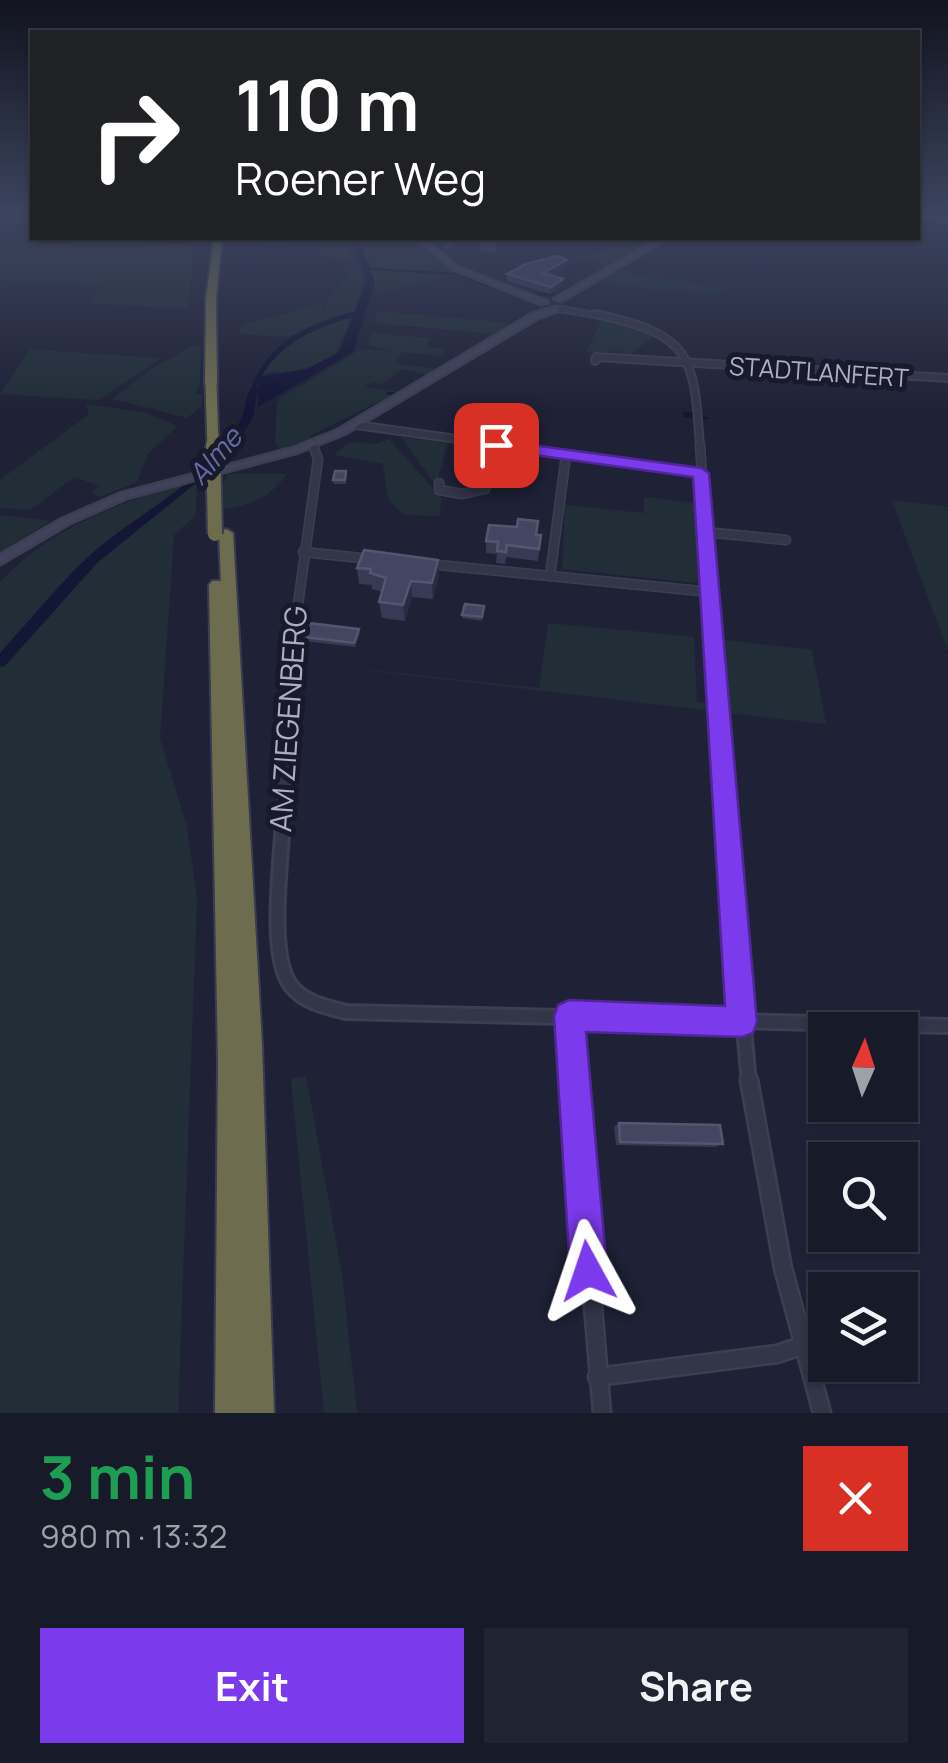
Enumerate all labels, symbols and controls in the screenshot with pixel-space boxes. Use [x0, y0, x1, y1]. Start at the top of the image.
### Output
text: 110 m [235, 56, 419, 152]
icon: right [70, 70, 200, 200]
text: Roener Weg [235, 147, 486, 209]
street label: STADTLANFERT [728, 348, 910, 395]
pin [454, 403, 539, 488]
water label: Alme [179, 417, 251, 492]
icon: arrive [469, 418, 524, 473]
street label: AM ZIEGENBERG [259, 605, 316, 833]
north arrow [808, 1012, 918, 1122]
map controls [808, 1012, 918, 1382]
button: search [808, 1142, 918, 1252]
position arrow [536, 1219, 640, 1323]
button: layers [808, 1272, 918, 1382]
text: 3 min [40, 1435, 195, 1517]
button: close [803, 1446, 908, 1551]
text: 980 m · 13:32 [40, 1514, 227, 1558]
button: Exit [40, 1628, 464, 1743]
button: Share [484, 1628, 908, 1743]

